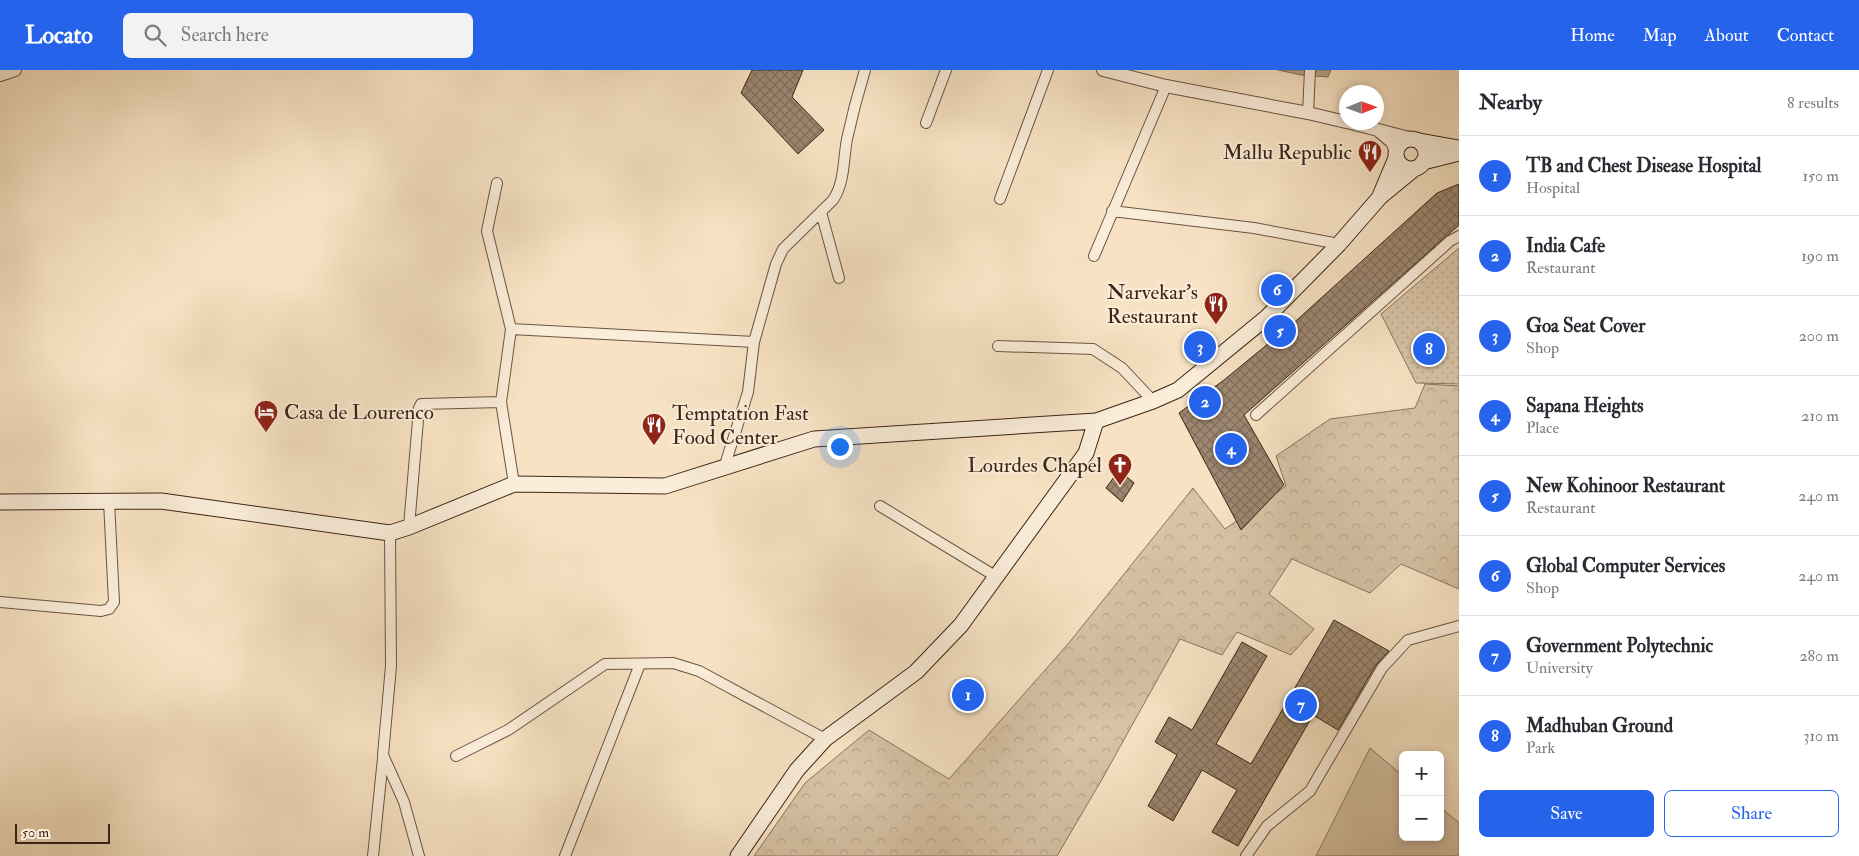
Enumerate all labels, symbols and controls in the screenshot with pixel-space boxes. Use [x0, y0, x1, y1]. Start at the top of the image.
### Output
search box [123, 13, 473, 58]
text: Locato [25, 20, 93, 51]
icon: search [141, 21, 169, 49]
text: Search here [181, 23, 269, 47]
text: Home [1570, 24, 1615, 47]
text: Map [1643, 24, 1677, 47]
text: About [1705, 24, 1749, 47]
text: Contact [1777, 24, 1834, 47]
north arrow [1339, 85, 1384, 130]
text: Nearby [1479, 89, 1542, 116]
text: 8 results [1787, 93, 1839, 113]
place label: Mallu Republic [1223, 139, 1353, 166]
restaurant icon: Mallu Republic [1357, 139, 1383, 173]
text: TB and Chest Disease Hospital [1526, 154, 1761, 178]
text: 1 [1492, 166, 1498, 186]
text: 150 m [1802, 166, 1839, 186]
text: Hospital [1526, 178, 1580, 198]
text: India Cafe [1526, 234, 1605, 258]
text: 2 [1491, 246, 1499, 266]
text: 190 m [1801, 246, 1839, 266]
text: Restaurant [1526, 258, 1595, 278]
pin: 6 [1261, 271, 1293, 309]
place label: Narvekar's Restaurant [1107, 279, 1198, 330]
restaurant icon: Narvekar's Restaurant [1203, 291, 1229, 325]
pin: 5 [1264, 312, 1296, 350]
text: Goa Seat Cover [1526, 314, 1645, 338]
text: 3 [1492, 326, 1498, 346]
text: 200 m [1799, 326, 1839, 346]
pin: 3 [1184, 328, 1216, 366]
pin: 8 [1413, 330, 1445, 368]
text: Shop [1526, 338, 1559, 358]
pin: 2 [1189, 383, 1221, 421]
text: Sapana Heights [1526, 394, 1644, 418]
hotel icon: Casa de Lourenco [253, 399, 279, 433]
place label: Casa de Lourenco [284, 399, 434, 426]
place label: Temptation Fast Food Center [672, 400, 809, 451]
text: 4 [1491, 406, 1499, 426]
text: 210 m [1801, 406, 1839, 426]
restaurant icon: Temptation Fast Food Center [641, 412, 667, 446]
text: Place [1526, 418, 1559, 438]
pin: 4 [1215, 430, 1247, 468]
your location [827, 434, 853, 460]
place label: Lourdes Chapel [967, 452, 1103, 479]
church icon: Lourdes Chapel [1107, 452, 1133, 486]
text: New Kohinoor Restaurant [1526, 474, 1725, 498]
text: 5 [1491, 486, 1499, 506]
text: 240 m [1798, 486, 1839, 506]
text: Restaurant [1526, 498, 1595, 518]
text: Global Computer Services [1526, 554, 1725, 578]
text: 6 [1491, 566, 1499, 586]
text: 240 m [1798, 566, 1839, 586]
text: Shop [1526, 578, 1559, 598]
text: Government Polytechnic [1526, 634, 1713, 658]
text: 7 [1491, 646, 1499, 666]
text: 280 m [1799, 646, 1839, 666]
text: University [1526, 658, 1593, 678]
pin: 1 [952, 676, 984, 714]
pin: 7 [1285, 686, 1317, 724]
text: Madhuban Ground [1526, 714, 1673, 738]
text: 8 [1491, 726, 1499, 746]
text: 310 m [1803, 726, 1839, 746]
text: Park [1526, 738, 1555, 758]
map controls [1399, 751, 1444, 841]
button: + [1399, 751, 1444, 796]
button: Save [1479, 790, 1654, 837]
button: Share [1664, 790, 1839, 837]
button: − [1399, 796, 1444, 841]
scale bar [15, 821, 110, 844]
text: 50 m [22, 824, 49, 841]

